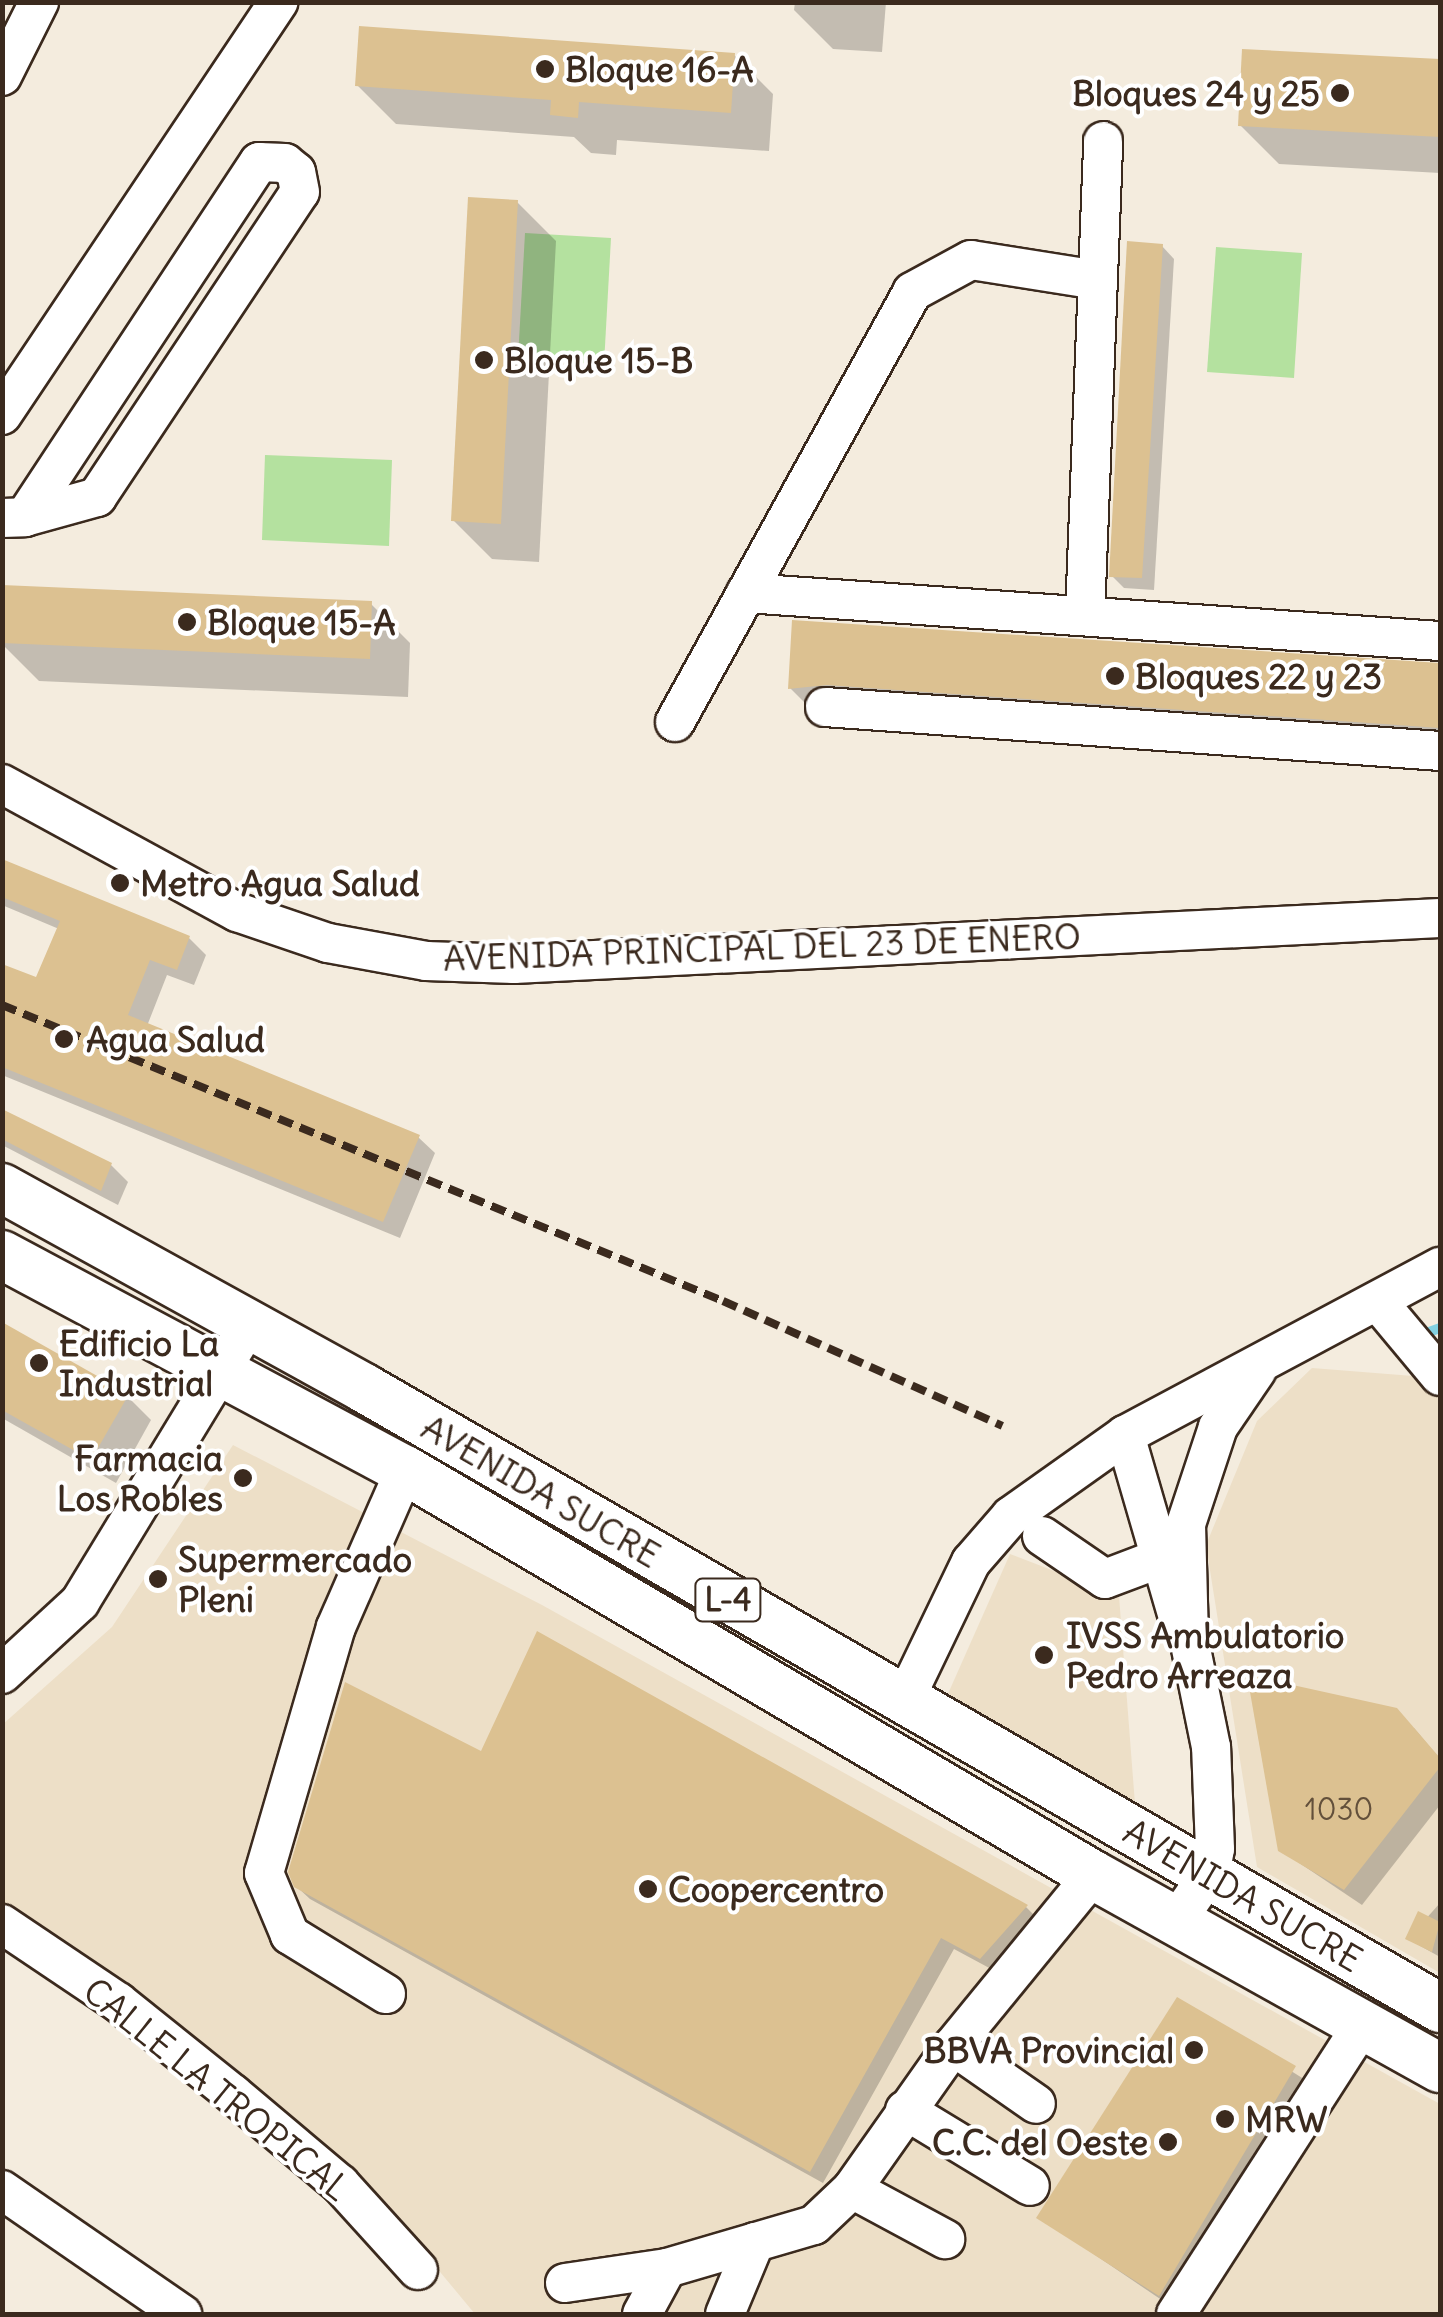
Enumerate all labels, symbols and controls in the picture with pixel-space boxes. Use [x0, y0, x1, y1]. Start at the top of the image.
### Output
place label: Bloque 16-A [565, 48, 754, 90]
marker: Bloque 16-A [534, 58, 556, 80]
place label: Bloques 24 y 25 [1072, 72, 1320, 114]
marker: Bloques 24 y 25 [1329, 82, 1351, 104]
place label: Bloque 15-B [504, 339, 693, 381]
marker: Bloque 15-B [473, 349, 495, 371]
place label: Bloque 15-A [207, 601, 396, 643]
marker: Bloque 15-A [176, 611, 198, 633]
place label: Bloques 22 y 23 [1135, 655, 1382, 697]
marker: Bloques 22 y 23 [1104, 665, 1126, 687]
place label: Metro Agua Salud [140, 862, 420, 904]
marker: Metro Agua Salud [109, 872, 131, 894]
street label: AVENIDA PRINCIPAL DEL 23 DE ENERO [442, 915, 1082, 979]
place label: Agua Salud [86, 1018, 265, 1060]
marker: Agua Salud [51, 1026, 77, 1052]
place label: Edificio La Industrial [59, 1322, 219, 1404]
marker: Edificio La Industrial [28, 1352, 50, 1374]
street label: AVENIDA SUCRE [414, 1406, 668, 1576]
place label: Farmacia Los Robles [57, 1437, 223, 1519]
marker: Farmacia Los Robles [232, 1467, 254, 1489]
place label: Supermercado Pleni [178, 1538, 412, 1620]
marker: Supermercado Pleni [147, 1568, 169, 1590]
road number: L-4 [693, 1573, 763, 1627]
place label: IVSS Ambulatorio Pedro Arreaza [1066, 1614, 1344, 1696]
marker: IVSS Ambulatorio Pedro Arreaza [1031, 1642, 1057, 1668]
house number: 1030 [1305, 1791, 1373, 1827]
street label: AVENIDA SUCRE [1116, 1810, 1370, 1980]
place label: Coopercentro [668, 1868, 884, 1910]
marker: Coopercentro [637, 1878, 659, 1900]
street label: CALLE LA TROPICAL [76, 1969, 358, 2209]
place label: BBVA Provincial [924, 2029, 1174, 2071]
marker: BBVA Provincial [1183, 2039, 1205, 2061]
place label: MRW [1245, 2098, 1327, 2140]
marker: MRW [1214, 2108, 1236, 2130]
place label: C.C. del Oeste [932, 2121, 1148, 2163]
marker: C.C. del Oeste [1157, 2131, 1179, 2153]

